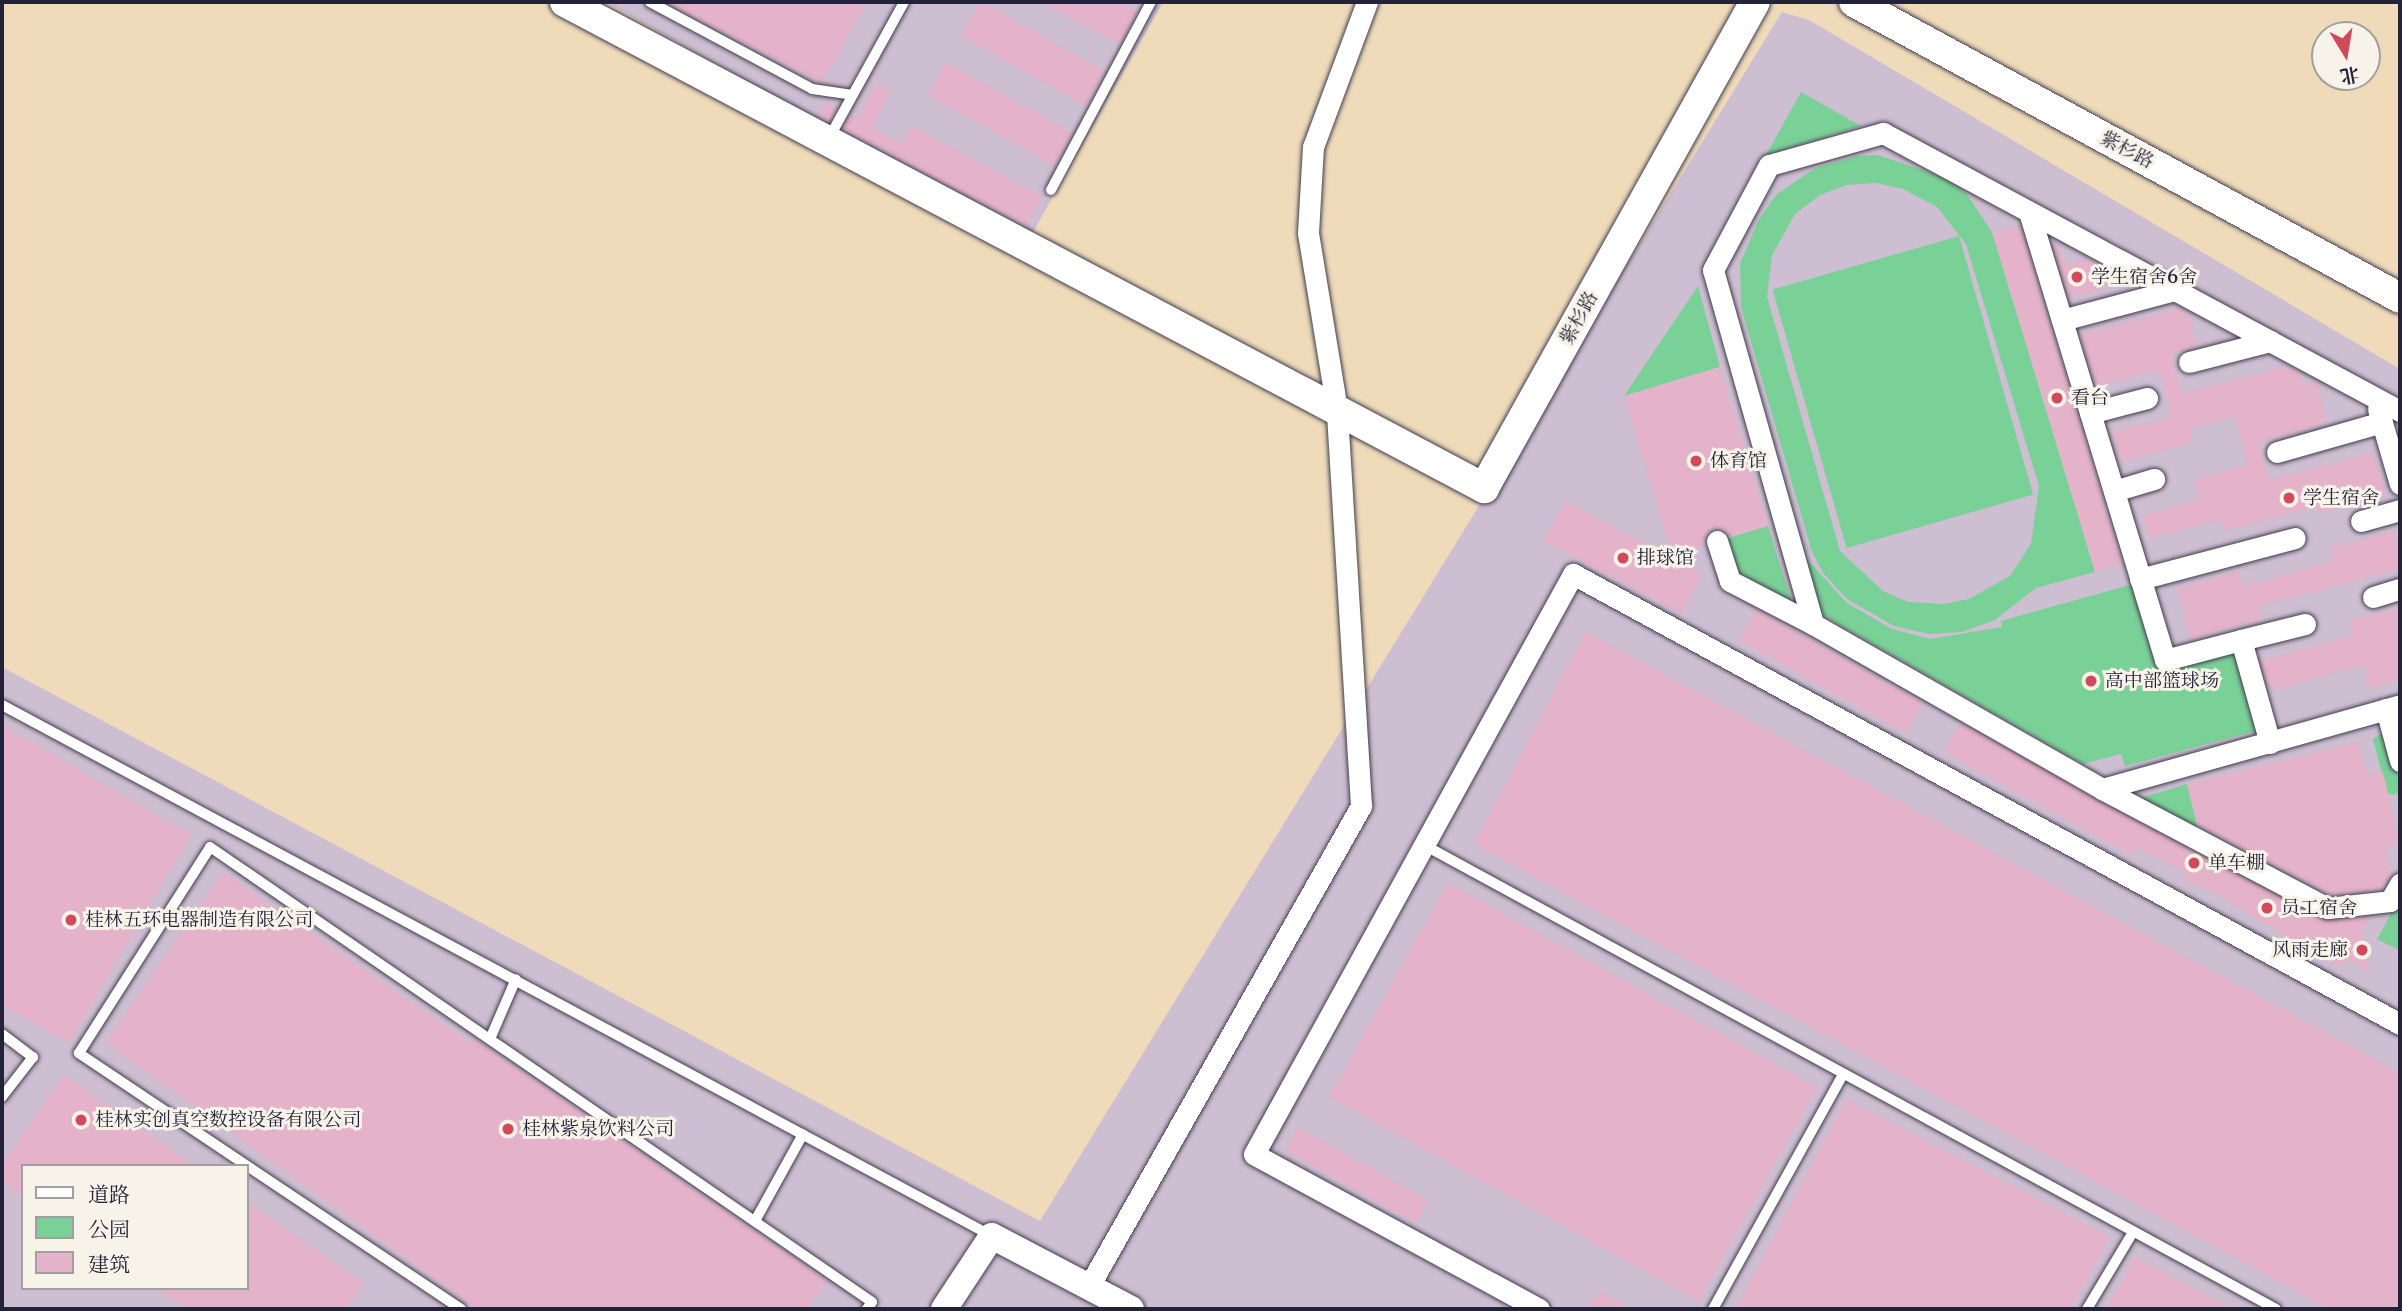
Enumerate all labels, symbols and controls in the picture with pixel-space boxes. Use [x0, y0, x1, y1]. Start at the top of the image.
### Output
north arrow [2311, 21, 2381, 91]
text: 北 [2338, 62, 2361, 88]
street label: 紫杉路 [2096, 127, 2158, 173]
place label: 学生宿舍6舍 [2091, 266, 2197, 288]
marker: 学生宿舍6舍 [2069, 269, 2085, 285]
street label: 紫杉路 [1555, 288, 1603, 348]
place label: 看台 [2071, 387, 2109, 409]
marker: 看台 [2049, 390, 2065, 406]
place label: 体育馆 [1710, 450, 1767, 472]
marker: 体育馆 [1688, 453, 1704, 469]
place label: 学生宿舍 [2303, 487, 2379, 509]
marker: 学生宿舍 [2281, 490, 2297, 506]
place label: 排球馆 [1637, 547, 1694, 569]
marker: 排球馆 [1615, 550, 1631, 566]
place label: 高中部篮球场 [2105, 670, 2219, 692]
marker: 高中部篮球场 [2083, 673, 2099, 689]
place label: 单车棚 [2208, 852, 2265, 874]
marker: 单车棚 [2186, 855, 2202, 871]
place label: 员工宿舍 [2281, 897, 2357, 919]
marker: 员工宿舍 [2259, 900, 2275, 916]
place label: 桂林五环电器制造有限公司 [85, 909, 313, 931]
marker: 桂林五环电器制造有限公司 [63, 912, 79, 928]
place label: 风雨走廊 [2272, 939, 2348, 961]
marker: 风雨走廊 [2354, 942, 2370, 958]
place label: 桂林实创真空数控设备有限公司 [95, 1109, 361, 1131]
marker: 桂林实创真空数控设备有限公司 [73, 1112, 89, 1128]
place label: 桂林紫泉饮料公司 [522, 1118, 674, 1140]
marker: 桂林紫泉饮料公司 [500, 1121, 516, 1137]
legend [21, 1164, 248, 1290]
text: 道路 [88, 1182, 130, 1207]
text: 公园 [88, 1217, 130, 1242]
text: 建筑 [88, 1252, 130, 1277]

